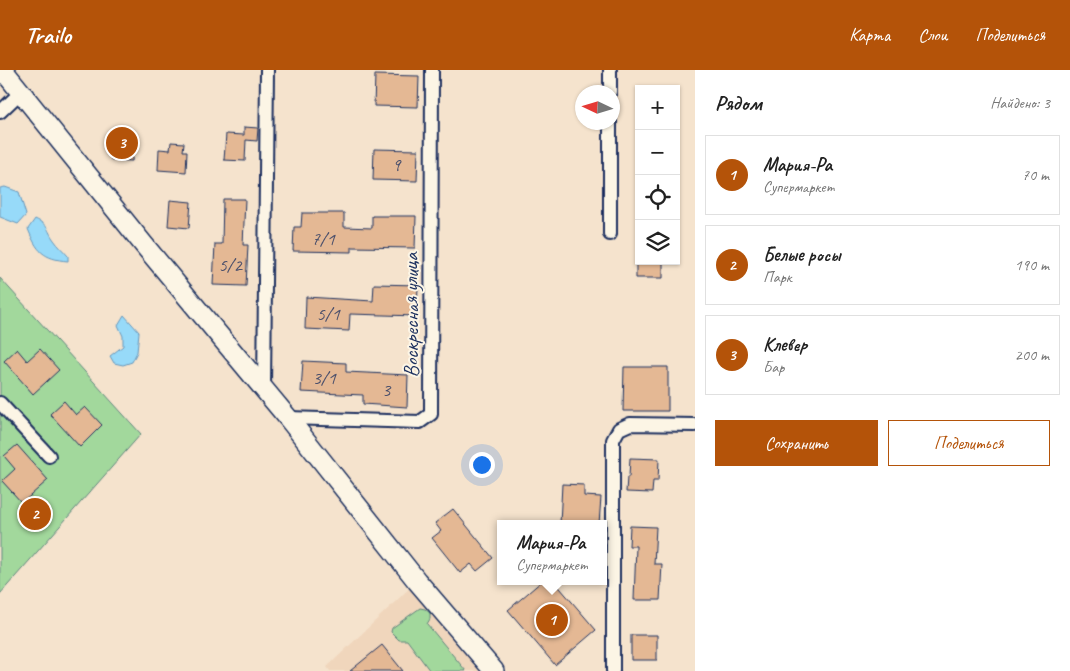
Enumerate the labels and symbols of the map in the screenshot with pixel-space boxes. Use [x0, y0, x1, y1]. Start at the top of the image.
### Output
north arrow [575, 85, 620, 130]
pin: 3 [106, 124, 138, 162]
house number: 9 [392, 153, 402, 177]
house number: 7/1 [311, 227, 336, 251]
street label: Воскресная улица [398, 251, 424, 377]
house number: 5/2 [218, 253, 243, 277]
house number: 5/1 [316, 302, 341, 326]
house number: 3/1 [312, 366, 337, 390]
house number: 3 [382, 378, 392, 402]
your location [469, 452, 495, 478]
pin: 2 [19, 495, 51, 533]
pin: 1 [536, 601, 568, 639]

